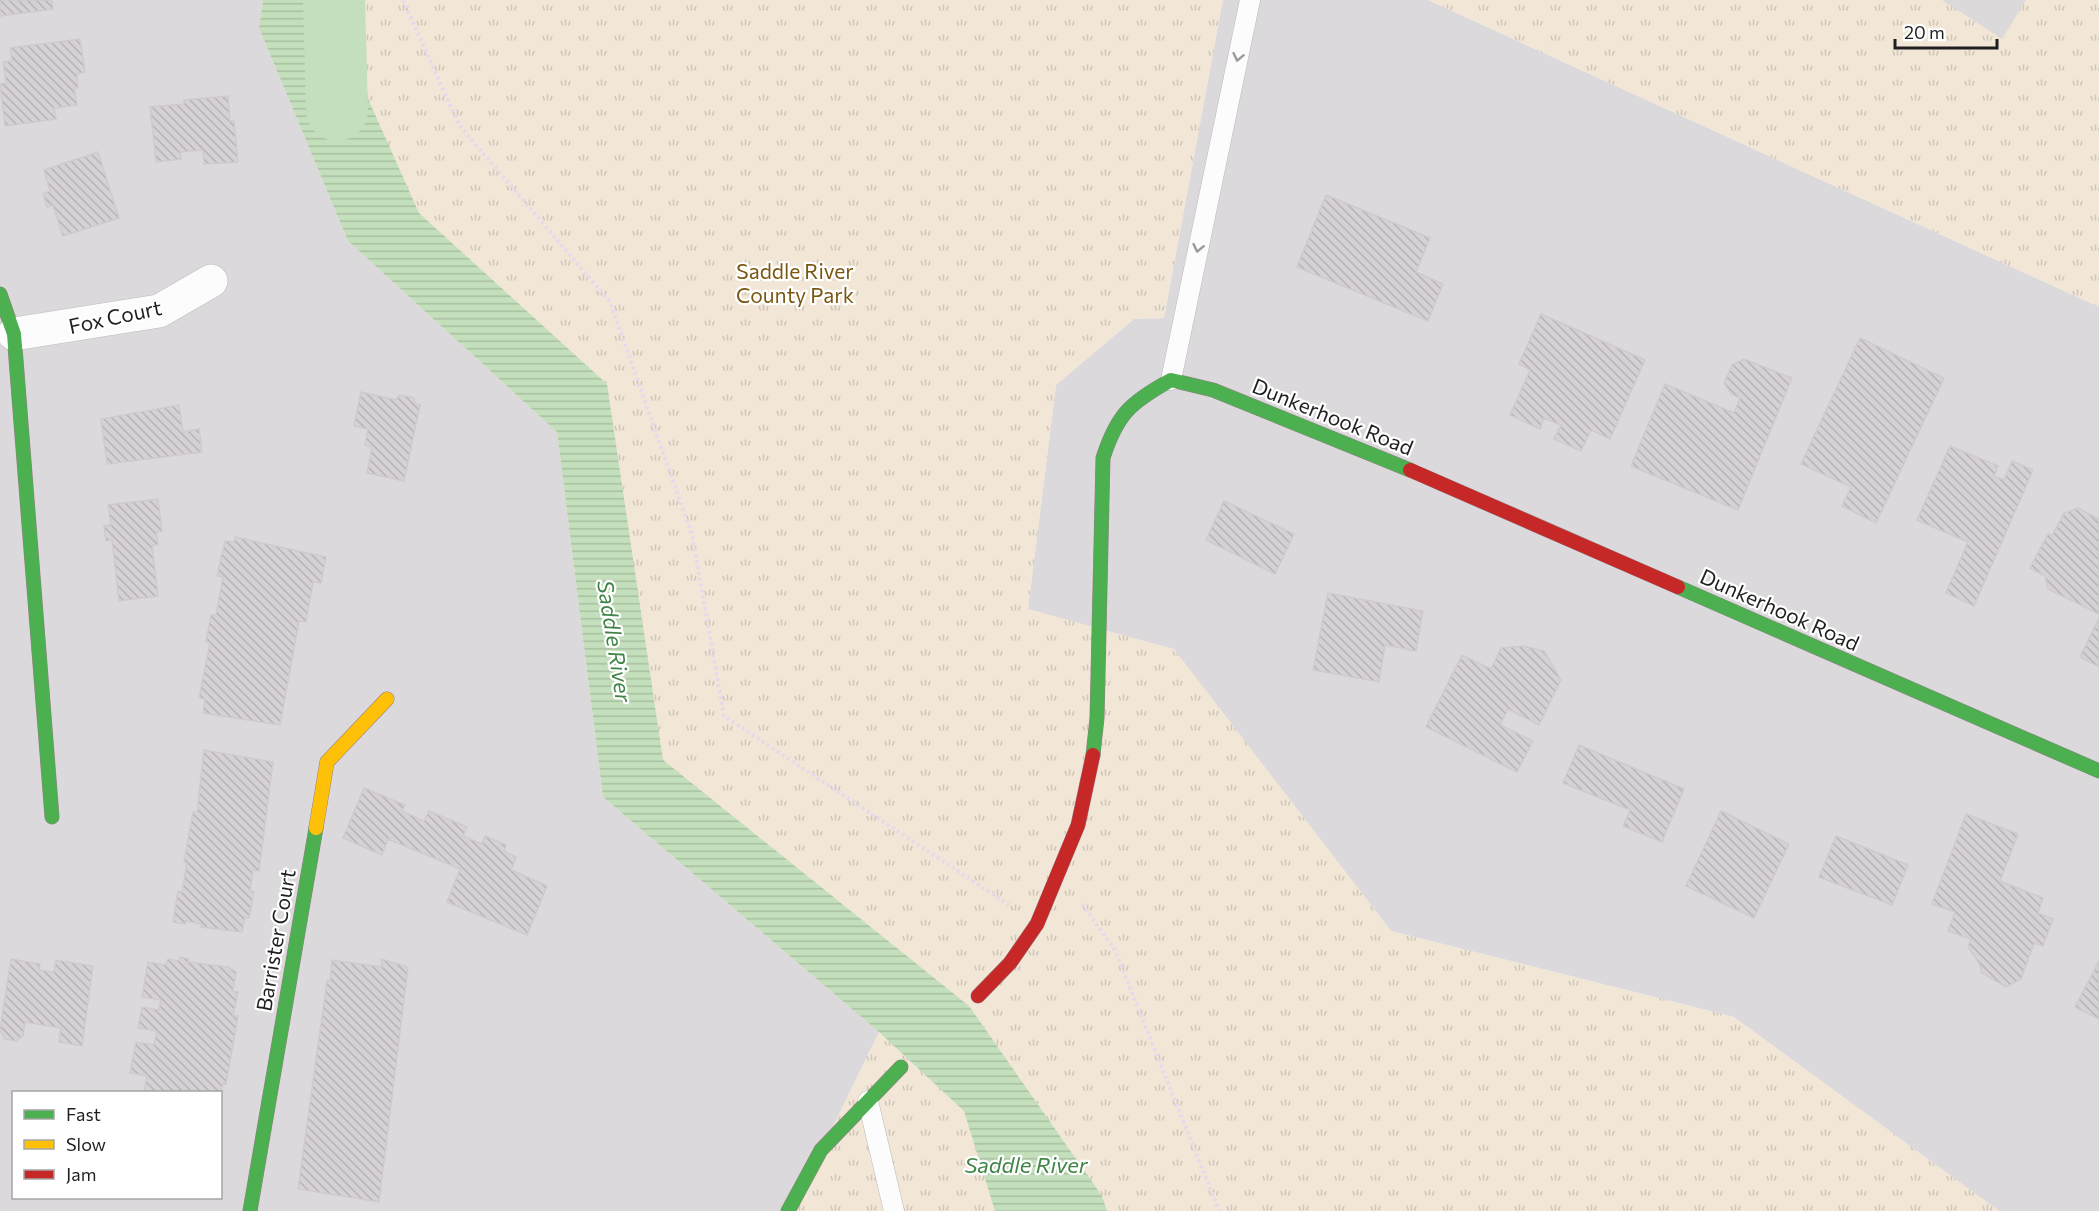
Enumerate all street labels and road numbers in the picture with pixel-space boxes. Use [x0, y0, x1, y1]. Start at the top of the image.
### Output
street label: Fox Court [66, 294, 164, 338]
street label: Dunkerhook Road [1249, 372, 1417, 460]
street label: Dunkerhook Road [1697, 563, 1863, 655]
street label: Barrister Court [250, 867, 300, 1013]

